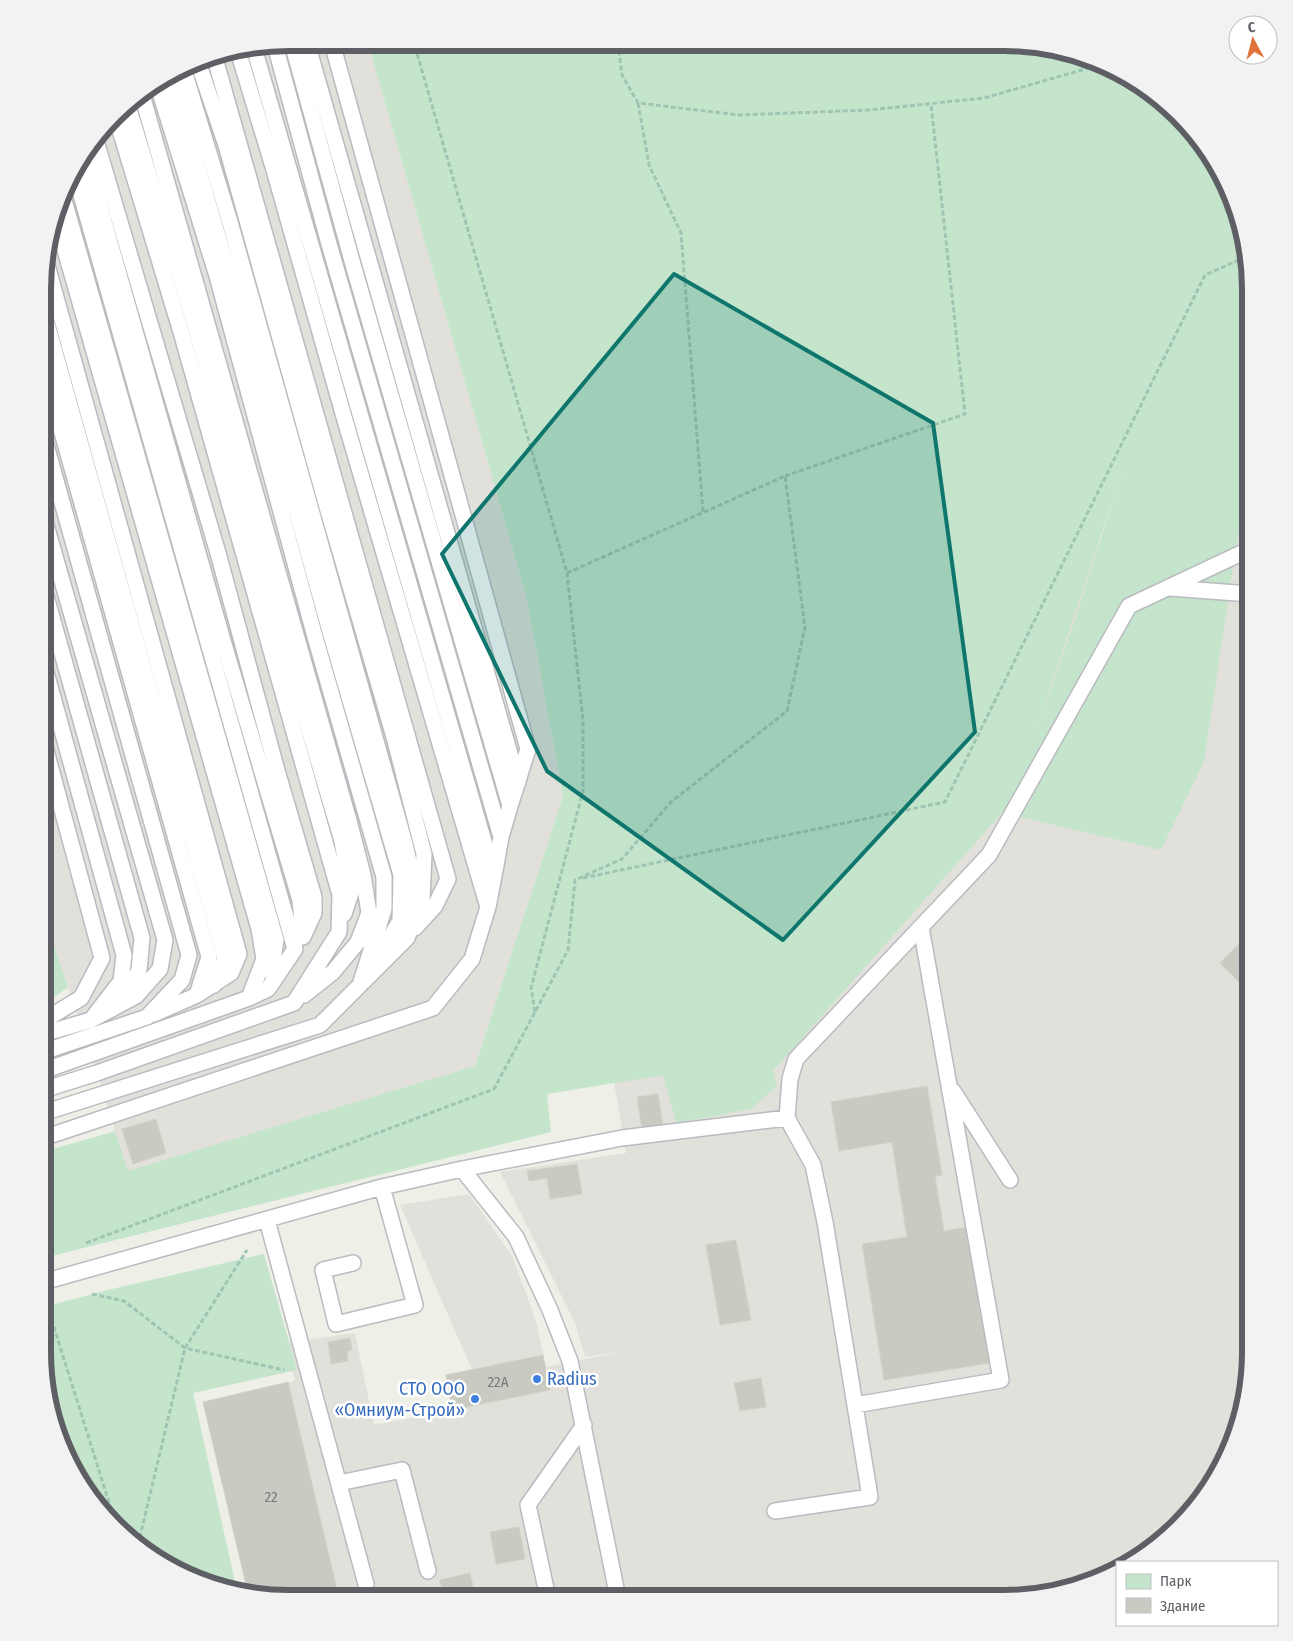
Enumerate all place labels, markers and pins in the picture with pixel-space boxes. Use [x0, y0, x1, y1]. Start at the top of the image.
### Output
place label: Radius [547, 1368, 597, 1390]
marker: Radius [531, 1373, 543, 1385]
place label: СТО ООО «Омниум-Строй» [334, 1378, 465, 1421]
marker: СТО ООО «Омниум-Строй» [469, 1393, 481, 1405]

